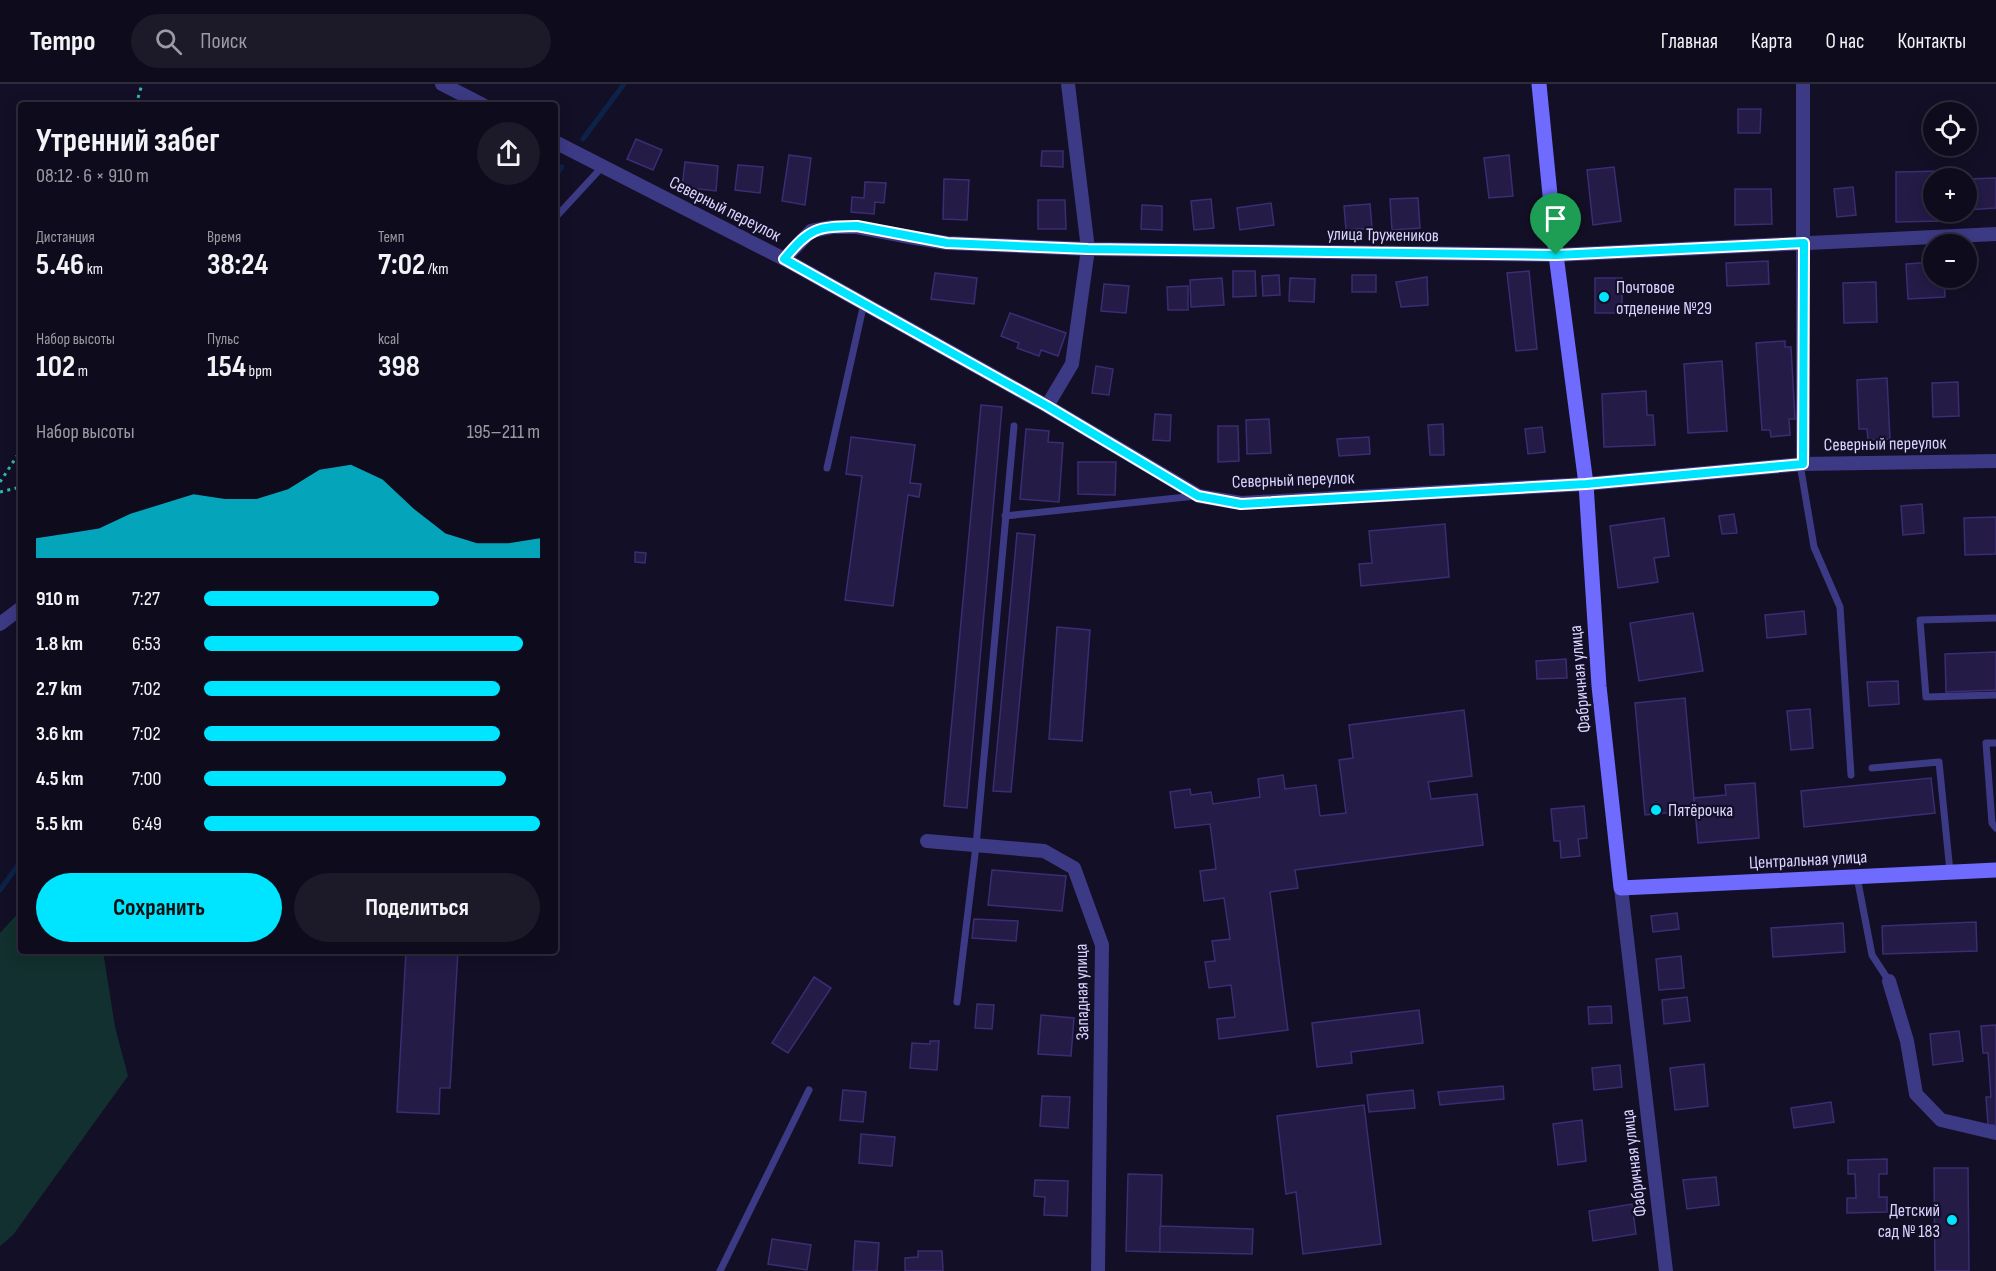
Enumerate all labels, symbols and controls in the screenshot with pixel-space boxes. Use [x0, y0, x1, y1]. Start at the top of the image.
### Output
search box [131, 14, 551, 68]
text: Tempo [30, 25, 95, 58]
icon: search [152, 25, 185, 58]
text: Поиск [200, 28, 247, 55]
text: Главная [1661, 29, 1718, 54]
text: Карта [1751, 29, 1792, 54]
text: О нас [1825, 29, 1864, 54]
text: Контакты [1897, 29, 1966, 54]
map controls [1923, 102, 1977, 288]
button: locate [1923, 102, 1977, 156]
text: Утренний забег [36, 121, 220, 161]
button: share [477, 122, 540, 185]
text: 08:12 · 6 × 910 m [36, 164, 149, 188]
button: + [1923, 168, 1977, 222]
street label: Северный переулок [666, 172, 785, 246]
pin [1530, 193, 1581, 255]
icon: arrive [1539, 202, 1572, 235]
street label: улица Тружеников [1327, 224, 1439, 246]
text: Дистанция [36, 228, 95, 247]
text: Время [207, 228, 241, 247]
text: Темп [378, 228, 404, 247]
button: − [1923, 234, 1977, 288]
text: 5.46 [36, 247, 84, 283]
text: 38:24 [207, 247, 268, 283]
text: 7:02 [378, 247, 425, 283]
text: km [84, 260, 103, 279]
text: /km [425, 260, 448, 279]
place label: Почтовое отделение №29 [1616, 277, 1712, 319]
marker: Почтовое отделение №29 [1597, 290, 1611, 304]
text: Набор высоты [36, 330, 115, 349]
text: Пульс [207, 330, 240, 349]
text: kcal [378, 330, 399, 349]
text: 102 [36, 349, 75, 385]
text: 154 [207, 349, 246, 385]
text: 398 [378, 349, 420, 385]
text: m [75, 362, 88, 381]
text: bpm [246, 362, 272, 381]
text: Набор высоты [36, 420, 135, 444]
text: 195–211 m [467, 420, 540, 444]
street label: Северный переулок [1824, 432, 1947, 456]
street label: Северный переулок [1231, 467, 1355, 493]
text: 910 m [36, 587, 79, 611]
text: 7:27 [132, 587, 160, 611]
street label: Фабричная улица [1565, 624, 1595, 734]
text: 1.8 km [36, 632, 83, 656]
text: 6:53 [132, 632, 161, 656]
text: 2.7 km [36, 677, 82, 701]
text: 7:02 [132, 677, 161, 701]
text: 3.6 km [36, 722, 83, 746]
text: 7:02 [132, 722, 161, 746]
text: 4.5 km [36, 767, 83, 791]
text: 7:00 [132, 767, 161, 791]
place label: Пятёрочка [1668, 800, 1733, 821]
marker: Пятёрочка [1649, 803, 1663, 817]
text: 5.5 km [36, 812, 83, 836]
text: 6:49 [132, 812, 162, 836]
street label: Центральная улица [1748, 846, 1868, 874]
button: Сохранить [36, 873, 282, 942]
button: Поделиться [294, 873, 540, 942]
street label: Западная улица [1071, 943, 1093, 1041]
street label: Фабричная улица [1617, 1108, 1651, 1218]
place label: Детский сад № 183 [1878, 1200, 1940, 1242]
marker: Детский сад № 183 [1945, 1213, 1959, 1227]

